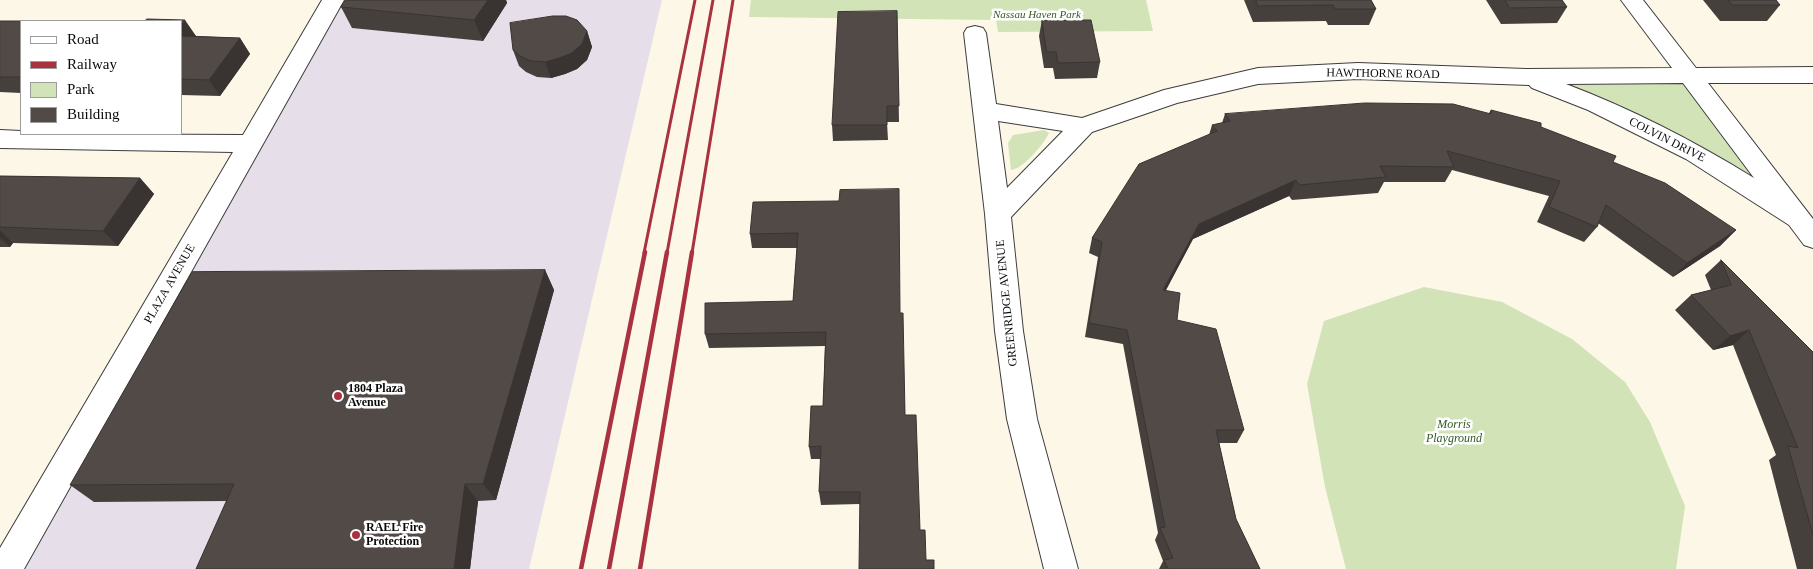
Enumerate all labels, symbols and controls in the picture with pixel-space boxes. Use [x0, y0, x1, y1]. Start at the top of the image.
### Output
park label: Nassau Haven Park [993, 8, 1081, 22]
legend [20, 20, 182, 135]
text: Road [67, 31, 99, 47]
text: Railway [67, 56, 117, 72]
street label: HAWTHORNE ROAD [1326, 66, 1440, 82]
text: Park [67, 81, 95, 97]
text: Building [67, 106, 120, 122]
street label: COLVIN DRIVE [1626, 115, 1708, 165]
street label: GREENRIDGE AVENUE [993, 239, 1021, 367]
street label: PLAZA AVENUE [141, 242, 199, 326]
place label: 1804 Plaza Avenue [348, 382, 403, 410]
marker: 1804 Plaza Avenue [332, 390, 344, 402]
park label: Morris Playground [1426, 418, 1482, 446]
place label: RAEL Fire Protection [366, 521, 423, 549]
marker: RAEL Fire Protection [350, 529, 362, 541]

